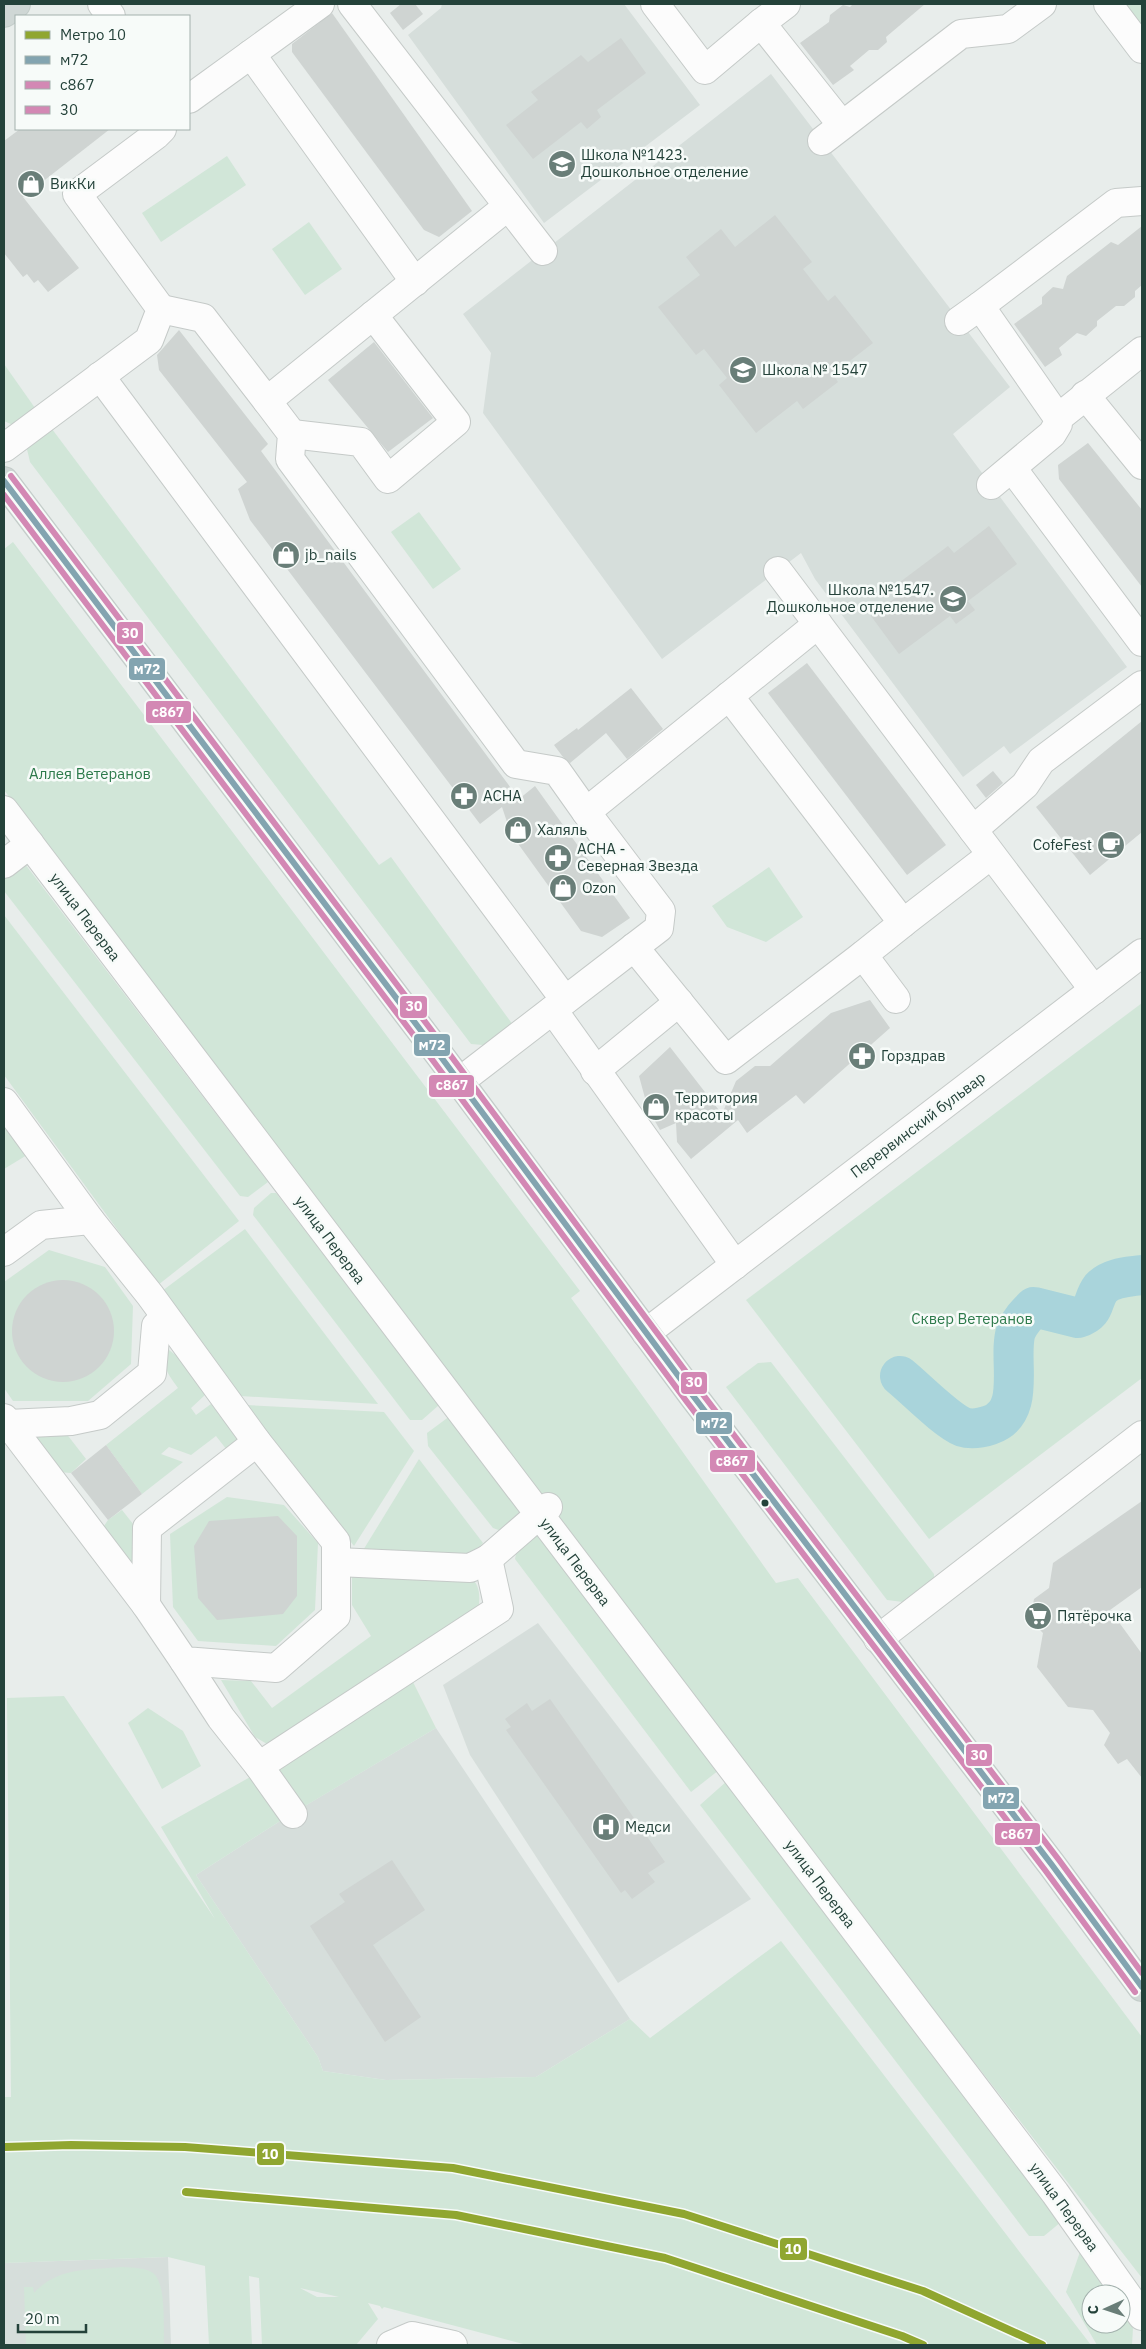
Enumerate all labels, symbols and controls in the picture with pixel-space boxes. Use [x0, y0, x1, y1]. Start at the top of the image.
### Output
legend [15, 15, 190, 130]
text: Метро 10 [60, 25, 126, 44]
text: м72 [60, 50, 88, 69]
text: с867 [60, 75, 95, 94]
text: 30 [60, 100, 78, 119]
place label: Школа №1423. Дошкольное отделение [581, 145, 748, 181]
school or university icon: Школа №1423. Дошкольное отделение [547, 149, 577, 179]
shop icon: ВикКи [16, 169, 46, 199]
place label: ВикКи [50, 174, 95, 193]
school or university icon: Школа № 1547 [728, 355, 758, 385]
place label: Школа № 1547 [762, 360, 868, 379]
shop icon: jb_nails [271, 540, 301, 570]
place label: jb_nails [305, 545, 357, 564]
place label: Школа №1547. Дошкольное отделение [767, 580, 934, 616]
school or university icon: Школа №1547. Дошкольное отделение [938, 584, 968, 614]
line badge: 30 [116, 621, 144, 645]
text: 30 [122, 624, 138, 642]
line badge: м72 [128, 657, 166, 681]
text: м72 [134, 660, 160, 678]
line badge: с867 [145, 700, 192, 724]
text: с867 [152, 703, 184, 721]
park label: Аллея Ветеранов [29, 764, 151, 783]
pharmacy icon: АСНА [449, 781, 479, 811]
place label: АСНА [483, 786, 522, 805]
shop icon: Халяль [503, 815, 533, 845]
place label: Халяль [537, 820, 587, 839]
cafe icon: CofeFest [1096, 830, 1126, 860]
place label: CofeFest [1033, 835, 1092, 854]
place label: АСНА - Северная Звезда [577, 839, 698, 875]
pharmacy icon: АСНА - Северная Звезда [543, 843, 573, 873]
street label: улица Перерва [46, 869, 125, 965]
shop icon: Ozon [548, 873, 578, 903]
place label: Ozon [582, 878, 616, 897]
line badge: 30 [399, 995, 428, 1019]
text: 30 [406, 997, 422, 1015]
line badge: м72 [413, 1033, 451, 1057]
text: м72 [419, 1036, 445, 1054]
pharmacy icon: Горздрав [847, 1041, 877, 1071]
place label: Горздрав [881, 1046, 946, 1065]
street label: Перервинский бульвар [846, 1068, 989, 1182]
line badge: с867 [428, 1074, 475, 1098]
text: с867 [436, 1076, 468, 1094]
place label: Территория красоты [675, 1088, 758, 1124]
shop icon: Территория красоты [641, 1092, 671, 1122]
street label: улица Перерва [291, 1192, 370, 1288]
park label: Сквер Ветеранов [911, 1309, 1033, 1328]
line badge: 30 [680, 1371, 708, 1395]
text: 30 [686, 1373, 702, 1391]
line badge: м72 [695, 1411, 733, 1435]
text: м72 [701, 1414, 727, 1432]
line badge: с867 [709, 1449, 756, 1473]
text: с867 [716, 1452, 748, 1470]
unlabelled marker [760, 1498, 770, 1508]
street label: улица Перерва [536, 1514, 615, 1610]
supermarket icon: Пятёрочка [1023, 1601, 1053, 1631]
place label: Пятёрочка [1057, 1606, 1132, 1625]
line badge: 30 [965, 1743, 993, 1767]
text: 30 [971, 1746, 987, 1764]
line badge: м72 [982, 1786, 1020, 1810]
text: м72 [988, 1789, 1014, 1807]
hospital icon: Медси [591, 1812, 621, 1842]
place label: Медси [625, 1817, 671, 1836]
line badge: с867 [994, 1822, 1041, 1846]
text: с867 [1001, 1825, 1033, 1843]
street label: улица Перерва [781, 1836, 860, 1932]
line badge: 10 [256, 2142, 285, 2166]
text: 10 [262, 2145, 278, 2163]
street label: улица Перерва [1026, 2158, 1103, 2255]
line badge: 10 [779, 2237, 808, 2261]
text: 10 [785, 2240, 801, 2258]
north arrow [1081, 2284, 1131, 2334]
scale bar [18, 2302, 85, 2334]
text: С [1084, 2305, 1102, 2315]
text: 20 m [25, 2309, 60, 2328]

